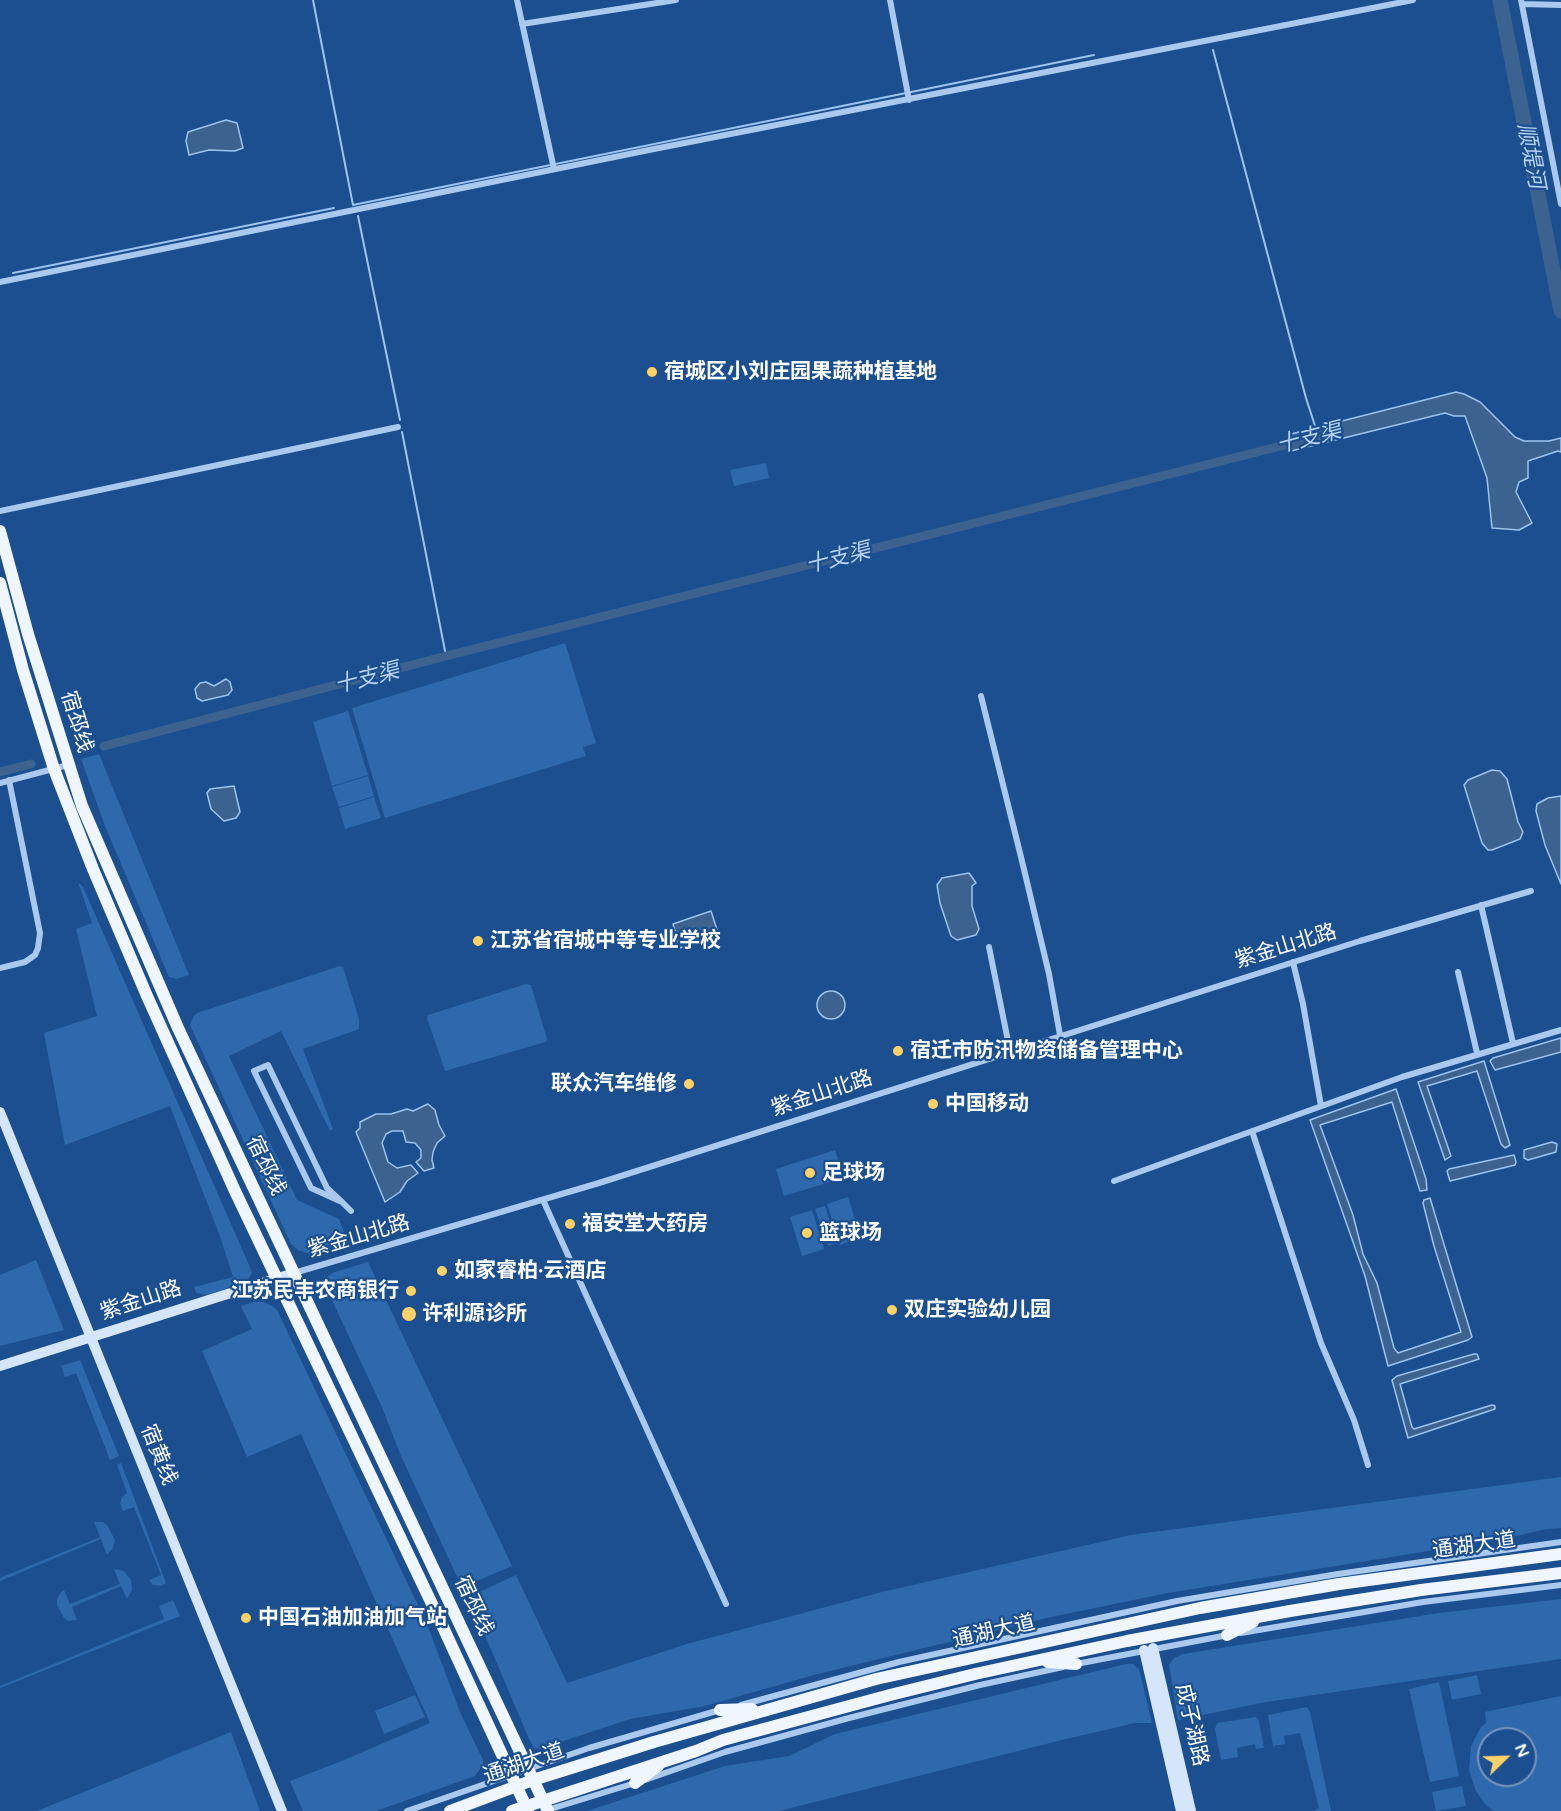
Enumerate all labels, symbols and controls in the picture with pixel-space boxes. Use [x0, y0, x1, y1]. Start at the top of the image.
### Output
water label: 顺堤河 [1511, 121, 1549, 191]
place label: 宿城区小刘庄园果蔬种植基地 [664, 359, 937, 385]
marker: 宿城区小刘庄园果蔬种植基地 [645, 365, 659, 379]
water label: 十支渠 [1274, 418, 1344, 460]
water label: 十支渠 [803, 538, 873, 580]
water label: 十支渠 [332, 658, 402, 700]
street label: 宿邳线 [55, 688, 97, 756]
street label: 紫金山北路 [1232, 920, 1340, 974]
place label: 江苏省宿城中等专业学校 [490, 928, 721, 954]
marker: 江苏省宿城中等专业学校 [471, 934, 485, 948]
place label: 宿迁市防汛物资储备管理中心 [910, 1038, 1183, 1064]
marker: 宿迁市防汛物资储备管理中心 [891, 1044, 905, 1058]
street label: 紫金山北路 [768, 1066, 876, 1122]
place label: 联众汽车维修 [551, 1071, 677, 1097]
marker: 联众汽车维修 [682, 1077, 696, 1091]
place label: 中国移动 [945, 1091, 1029, 1117]
marker: 中国移动 [926, 1097, 940, 1111]
street label: 宿邳线 [240, 1132, 290, 1200]
place label: 足球场 [822, 1160, 885, 1186]
marker: 足球场 [803, 1166, 817, 1180]
street label: 紫金山北路 [305, 1210, 413, 1264]
place label: 福安堂大药房 [582, 1211, 708, 1237]
marker: 福安堂大药房 [563, 1217, 577, 1231]
place label: 篮球场 [819, 1220, 882, 1246]
marker: 篮球场 [800, 1226, 814, 1240]
place label: 如家睿柏·云酒店 [454, 1258, 606, 1284]
marker: 如家睿柏·云酒店 [435, 1264, 449, 1278]
street label: 紫金山路 [97, 1276, 185, 1326]
place label: 江苏民丰农商银行 [231, 1278, 399, 1304]
marker: 江苏民丰农商银行 [404, 1284, 418, 1298]
place label: 双庄实验幼儿园 [904, 1297, 1051, 1323]
place label: 许利源诊所 [422, 1301, 527, 1327]
marker: 双庄实验幼儿园 [885, 1303, 899, 1317]
marker: 许利源诊所 [400, 1305, 418, 1323]
street label: 宿黄线 [135, 1421, 181, 1489]
street label: 通湖大道 [1431, 1528, 1517, 1564]
street label: 宿邳线 [448, 1572, 498, 1640]
place label: 中国石油加油加气站 [258, 1605, 447, 1631]
street label: 通湖大道 [950, 1610, 1038, 1654]
marker: 中国石油加油加气站 [239, 1611, 253, 1625]
street label: 成子湖路 [1169, 1681, 1213, 1769]
north arrow [1477, 1727, 1537, 1787]
street label: 通湖大道 [480, 1738, 568, 1790]
text: N [1510, 1741, 1533, 1761]

